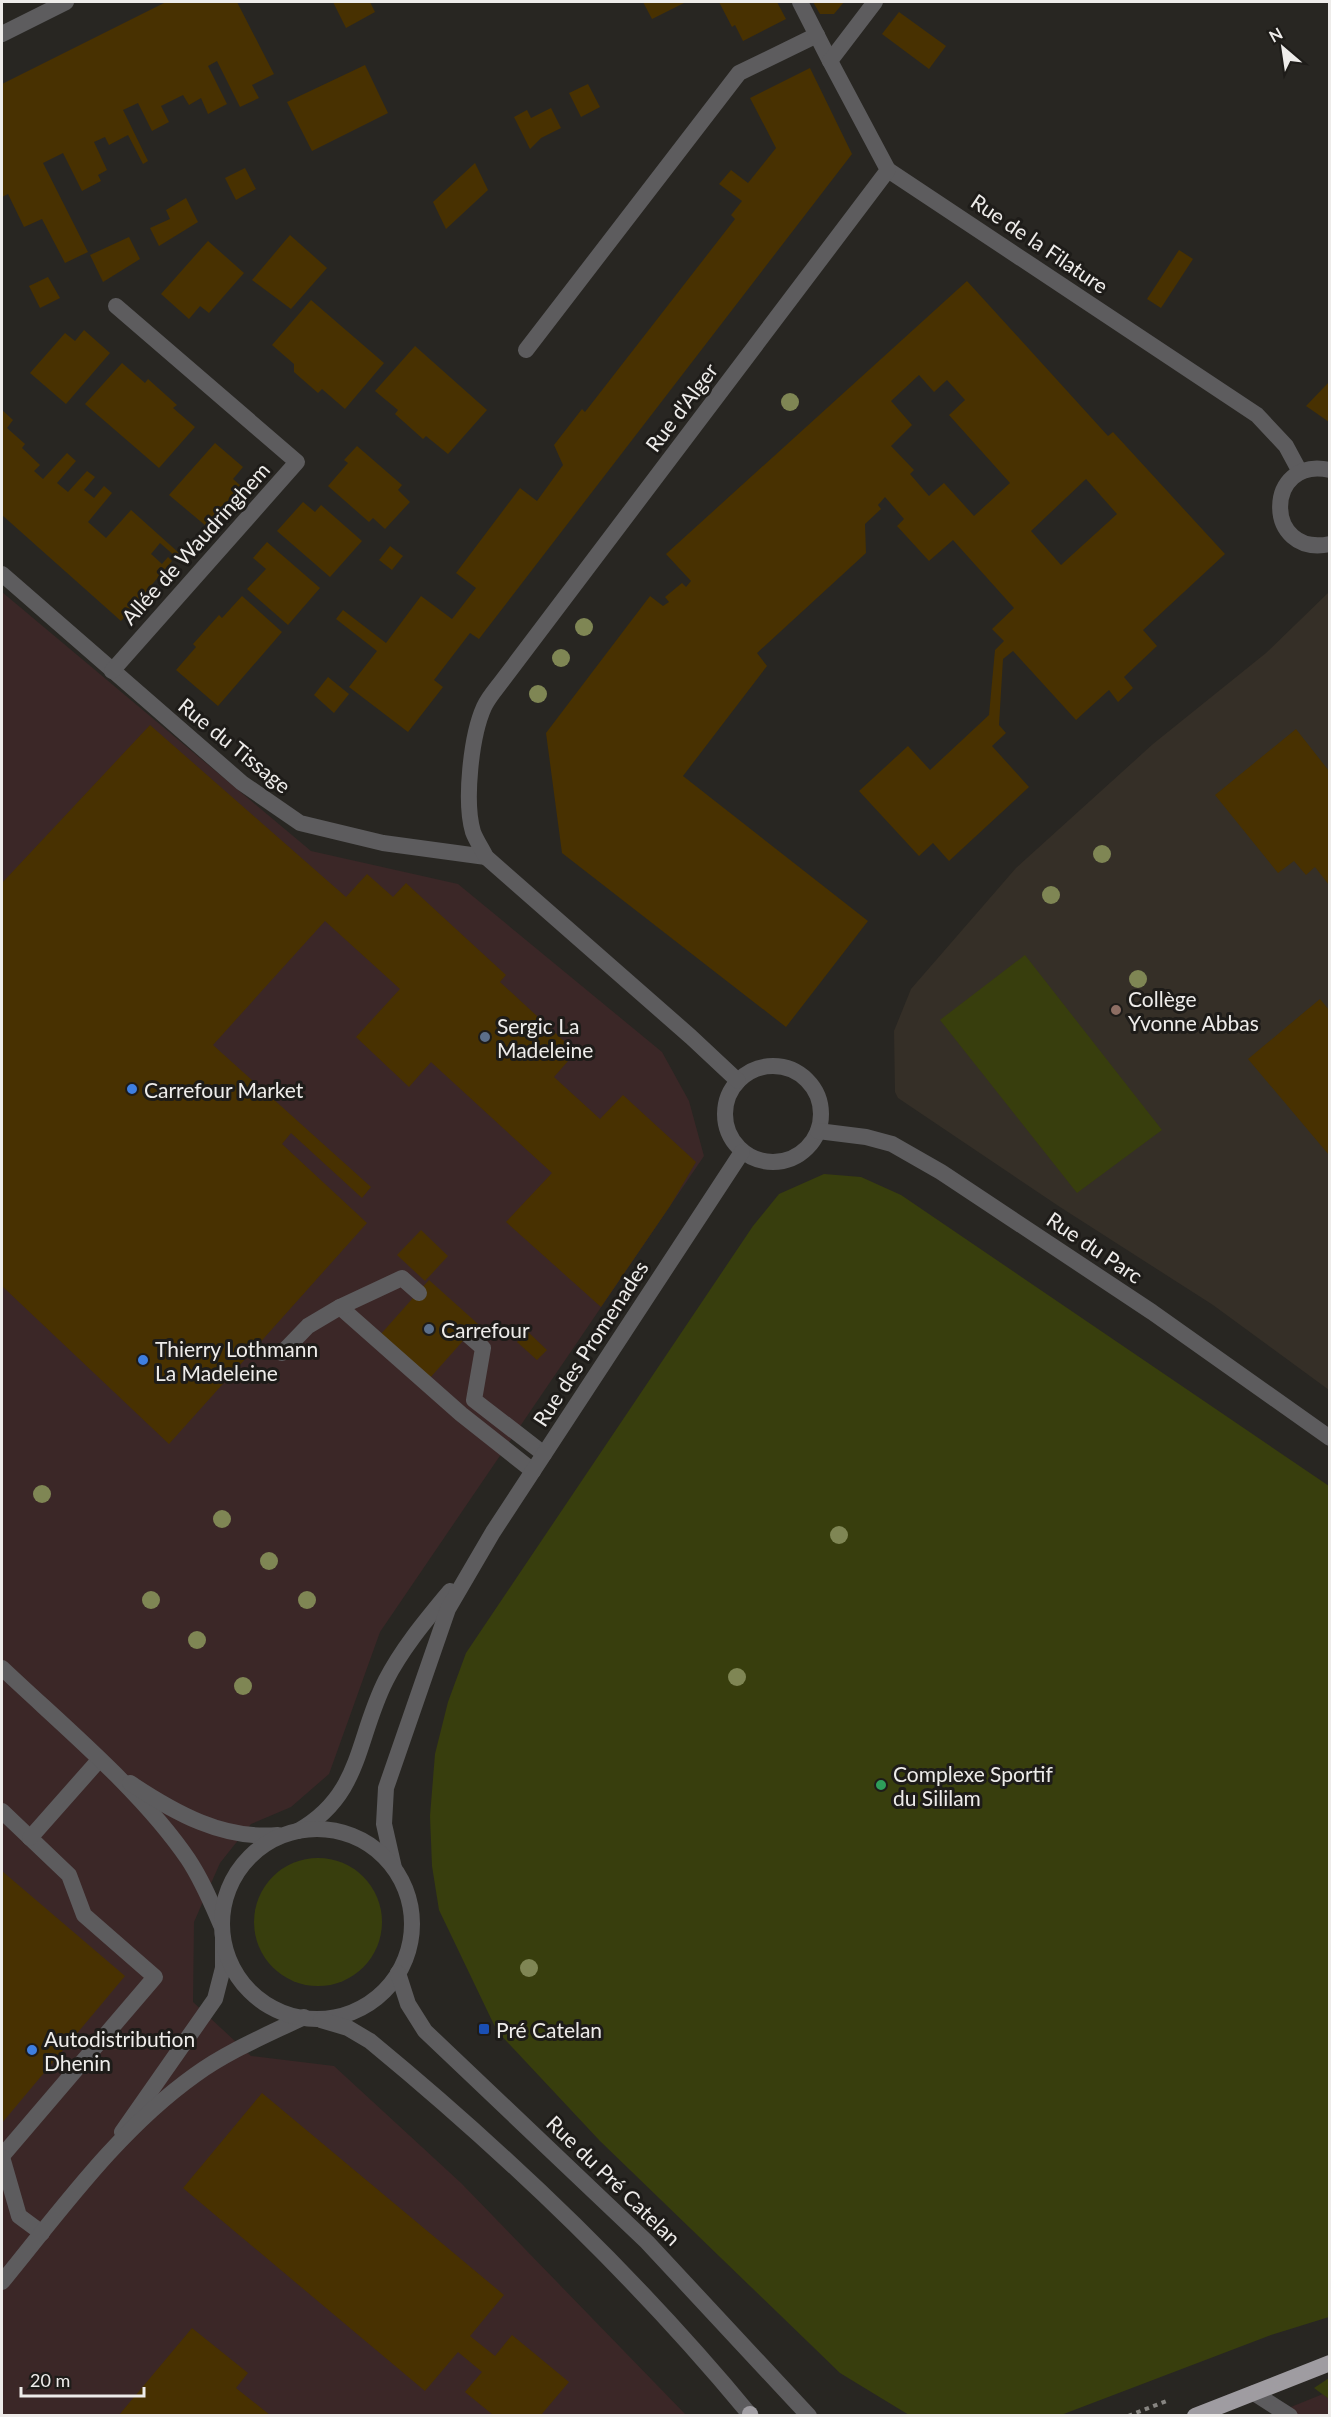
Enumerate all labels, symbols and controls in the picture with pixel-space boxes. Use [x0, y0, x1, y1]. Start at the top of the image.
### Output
north arrow [1253, 18, 1313, 78]
text: N [1265, 23, 1285, 46]
street label: Rue de la Filature [967, 188, 1113, 298]
street label: Rue d'Alger [640, 358, 723, 456]
street label: Allée de Waudringhem [116, 457, 274, 629]
street label: Rue du Tissage [174, 692, 296, 798]
place label: Collège Yvonne Abbas [1128, 986, 1259, 1035]
marker: Collège Yvonne Abbas [1109, 1003, 1123, 1017]
place label: Sergic La Madeleine [497, 1013, 593, 1062]
marker: Sergic La Madeleine [478, 1030, 492, 1044]
place label: Carrefour Market [144, 1077, 304, 1102]
marker: Carrefour Market [125, 1082, 139, 1096]
street label: Rue du Parc [1043, 1206, 1147, 1288]
street label: Rue des Promenades [527, 1256, 653, 1430]
place label: Carrefour [441, 1317, 530, 1342]
marker: Carrefour [422, 1322, 436, 1336]
place label: Thierry Lothmann La Madeleine [155, 1336, 318, 1385]
marker: Thierry Lothmann La Madeleine [136, 1353, 150, 1367]
place label: Complexe Sportif du Sililam [893, 1761, 1054, 1810]
marker: Complexe Sportif du Sililam [874, 1778, 888, 1792]
place label: Pré Catelan [496, 2017, 602, 2042]
marker: Pré Catelan [477, 2022, 491, 2036]
place label: Autodistribution Dhenin [44, 2026, 195, 2075]
marker: Autodistribution Dhenin [25, 2043, 39, 2057]
street label: Rue du Pré Catelan [542, 2110, 686, 2250]
scale bar [21, 2360, 144, 2398]
text: 20 m [30, 2369, 70, 2391]

